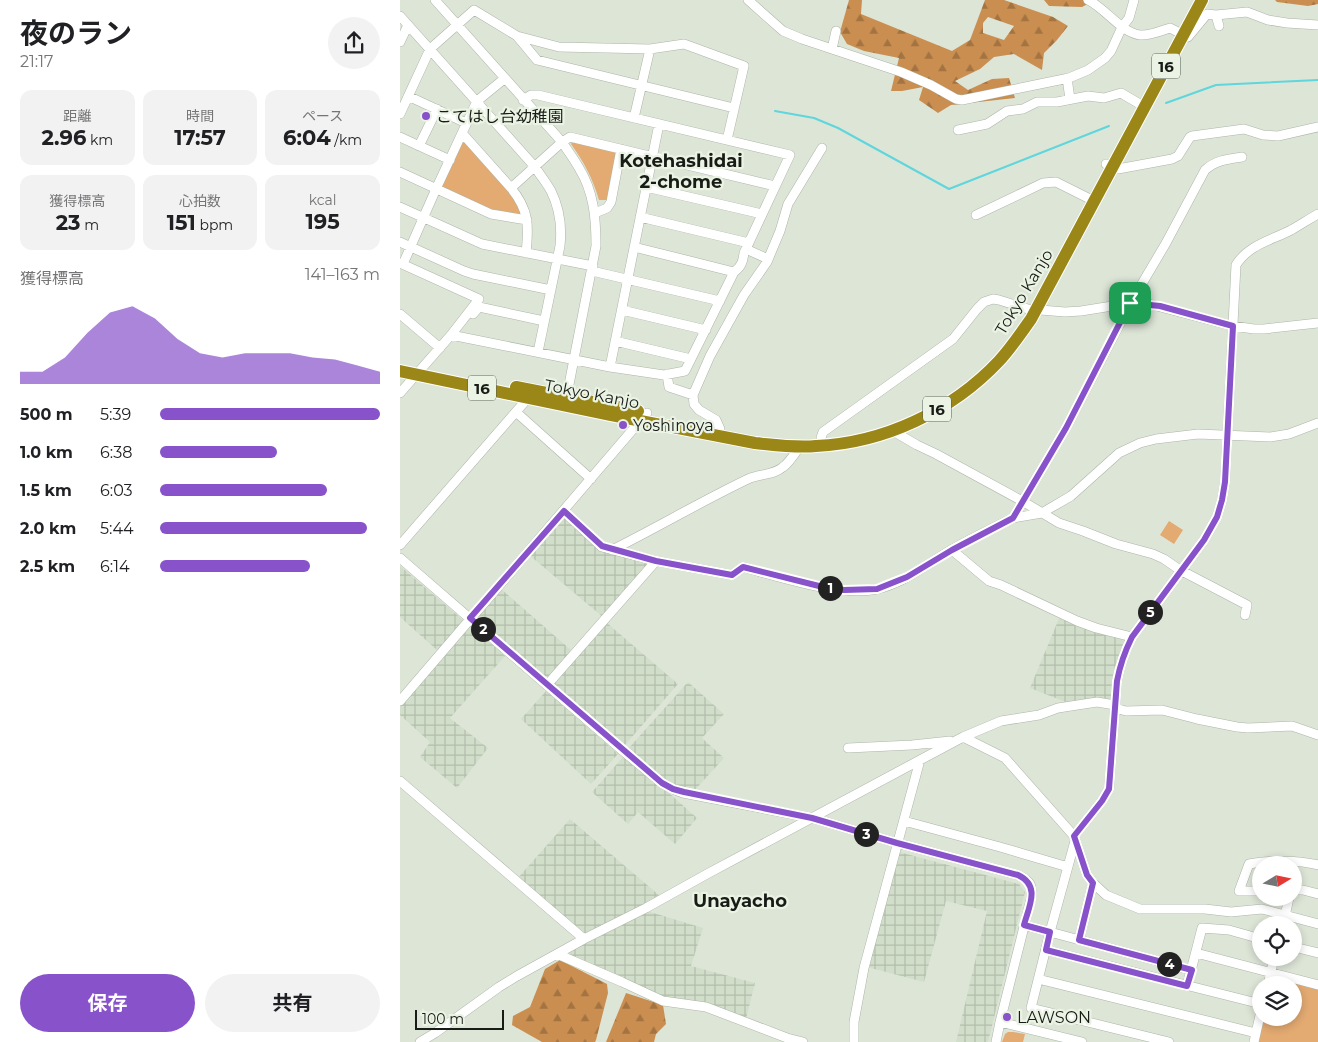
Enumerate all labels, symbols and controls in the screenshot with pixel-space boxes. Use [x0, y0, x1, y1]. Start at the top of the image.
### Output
text: 夜のラン [20, 16, 132, 50]
button: share [328, 17, 380, 69]
text: 21:17 [20, 52, 53, 71]
road number: 16 [1152, 54, 1180, 78]
text: 距離 [63, 107, 91, 125]
text: 時間 [186, 107, 214, 125]
text: ペース [302, 107, 343, 125]
place label: こてはし台幼稚園 [436, 107, 564, 126]
marker: こてはし台幼稚園 [420, 110, 432, 122]
text: 2.96 [42, 125, 86, 150]
text: 17:57 [174, 125, 226, 150]
text: 6:04 [283, 125, 331, 150]
text: km [86, 131, 113, 149]
text: /km [331, 131, 362, 149]
district label: Kotehashidai 2-chome [619, 150, 743, 193]
text: kcal [309, 191, 337, 209]
text: 獲得標高 [49, 192, 105, 210]
text: 心拍数 [179, 192, 221, 210]
text: 195 [306, 209, 340, 234]
text: 23 [56, 210, 80, 235]
text: 151 [167, 210, 196, 235]
text: m [80, 216, 99, 234]
text: bpm [196, 216, 233, 234]
street label: Tokyo Kanjo [991, 246, 1057, 338]
text: 141–163 m [305, 265, 380, 284]
text: 獲得標高 [20, 269, 84, 288]
pin [1109, 282, 1151, 324]
icon: arrive [1116, 289, 1144, 317]
road number: 16 [468, 376, 496, 400]
street label: Tokyo Kanjo [543, 376, 641, 412]
road number: 16 [923, 396, 951, 422]
text: 500 m [20, 405, 73, 424]
text: 5:39 [100, 405, 131, 424]
place label: Yoshinoya [633, 416, 714, 435]
marker: Yoshinoya [617, 419, 629, 431]
text: 1.0 km [20, 443, 73, 462]
text: 6:38 [100, 443, 132, 462]
text: 1.5 km [20, 481, 72, 500]
text: 6:03 [100, 481, 133, 500]
text: 2.0 km [20, 519, 76, 538]
text: 5:44 [100, 519, 134, 538]
text: 2.5 km [20, 557, 75, 576]
text: 6:14 [100, 557, 130, 576]
pin: 1 [818, 576, 842, 600]
text: 1 [828, 579, 833, 597]
pin: 5 [1138, 600, 1162, 624]
text: 5 [1146, 603, 1155, 621]
pin: 2 [470, 616, 496, 642]
text: 2 [479, 620, 488, 638]
pin: 3 [854, 822, 878, 846]
text: 3 [862, 825, 871, 843]
north arrow [1252, 856, 1302, 906]
map controls [1252, 856, 1302, 1026]
district label: Unayacho [693, 890, 787, 912]
button: locate [1252, 916, 1302, 966]
pin: 4 [1156, 952, 1182, 976]
text: 4 [1165, 955, 1174, 973]
button: 保存 [20, 974, 195, 1032]
button: 共有 [205, 974, 380, 1032]
button: layers [1252, 976, 1302, 1026]
scale bar [415, 1007, 504, 1030]
place label: LAWSON [1017, 1008, 1091, 1027]
text: 100 m [422, 1010, 464, 1028]
marker: LAWSON [1001, 1011, 1013, 1023]

